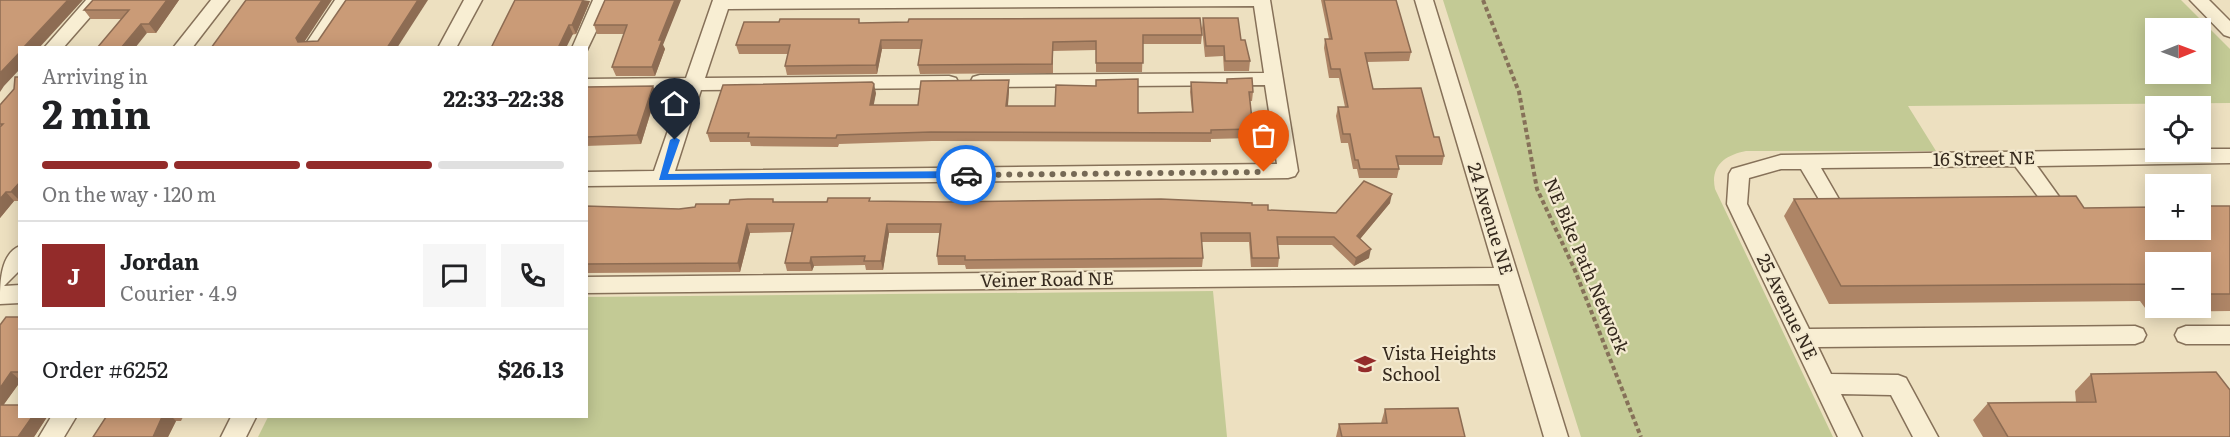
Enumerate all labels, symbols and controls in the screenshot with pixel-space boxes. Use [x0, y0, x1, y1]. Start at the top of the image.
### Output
north arrow [2145, 18, 2211, 84]
map controls [2145, 18, 2211, 318]
text: Arriving in [42, 60, 148, 90]
pin [649, 78, 700, 140]
text: 22:33–22:38 [443, 81, 564, 114]
text: 2 min [42, 83, 151, 141]
icon: home [658, 87, 691, 120]
button: locate [2145, 96, 2211, 162]
pin [1238, 110, 1289, 172]
icon: bag [1247, 119, 1280, 152]
street label: 16 Street NE [1933, 143, 2035, 172]
courier [936, 145, 996, 205]
icon: car [950, 159, 983, 192]
street label: 24 Avenue NE [1462, 159, 1521, 278]
street label: NE Bike Path Network [1538, 173, 1637, 359]
button: + [2145, 174, 2211, 240]
text: On the way · 120 m [42, 178, 216, 208]
text: Jordan [120, 244, 199, 277]
button: chat [423, 244, 486, 307]
button: phone [501, 244, 564, 307]
street label: 25 Avenue NE [1751, 249, 1826, 364]
button: − [2145, 252, 2211, 318]
text: J [67, 259, 80, 292]
street label: Veiner Road NE [980, 264, 1114, 293]
text: Courier · 4.9 [120, 277, 237, 307]
place label: Vista Heights School [1382, 339, 1496, 387]
text: Order #6252 [42, 352, 168, 385]
text: $26.13 [498, 352, 564, 385]
school or university icon: Vista Heights School [1353, 352, 1377, 376]

